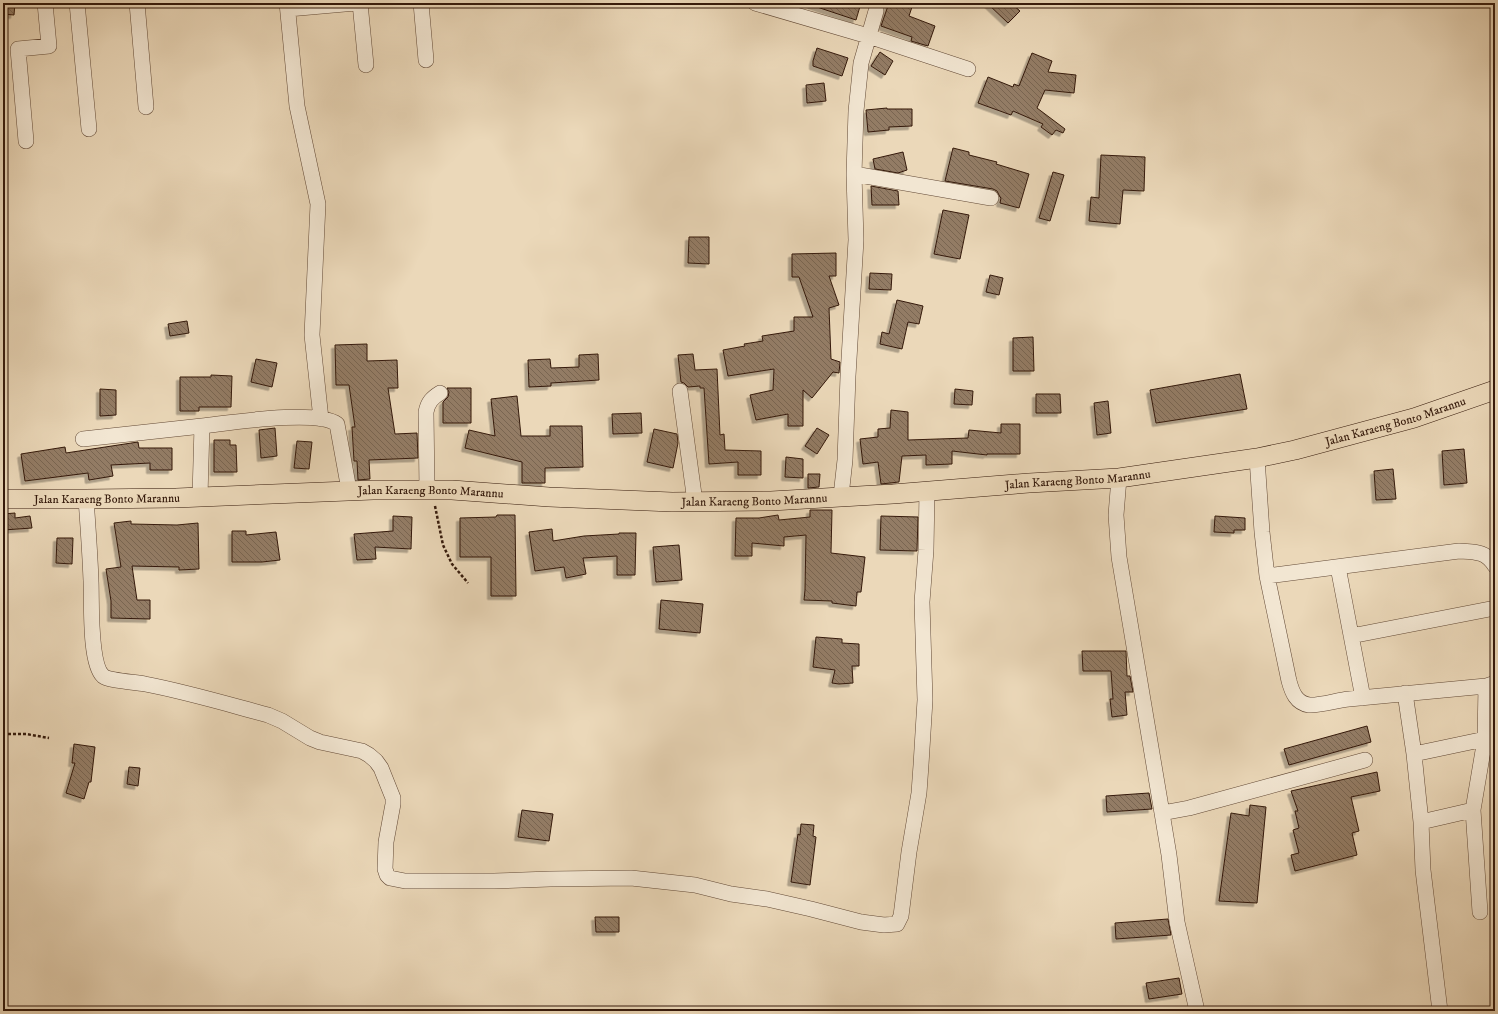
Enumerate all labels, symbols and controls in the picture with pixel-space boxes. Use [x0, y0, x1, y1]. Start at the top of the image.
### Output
street label: Jalan Karaeng Bonto Marannu [1322, 393, 1468, 449]
street label: Jalan Karaeng Bonto Marannu [1003, 466, 1152, 493]
street label: Jalan Karaeng Bonto Marannu [357, 482, 504, 501]
street label: Jalan Karaeng Bonto Marannu [33, 490, 180, 507]
street label: Jalan Karaeng Bonto Marannu [680, 490, 828, 509]

